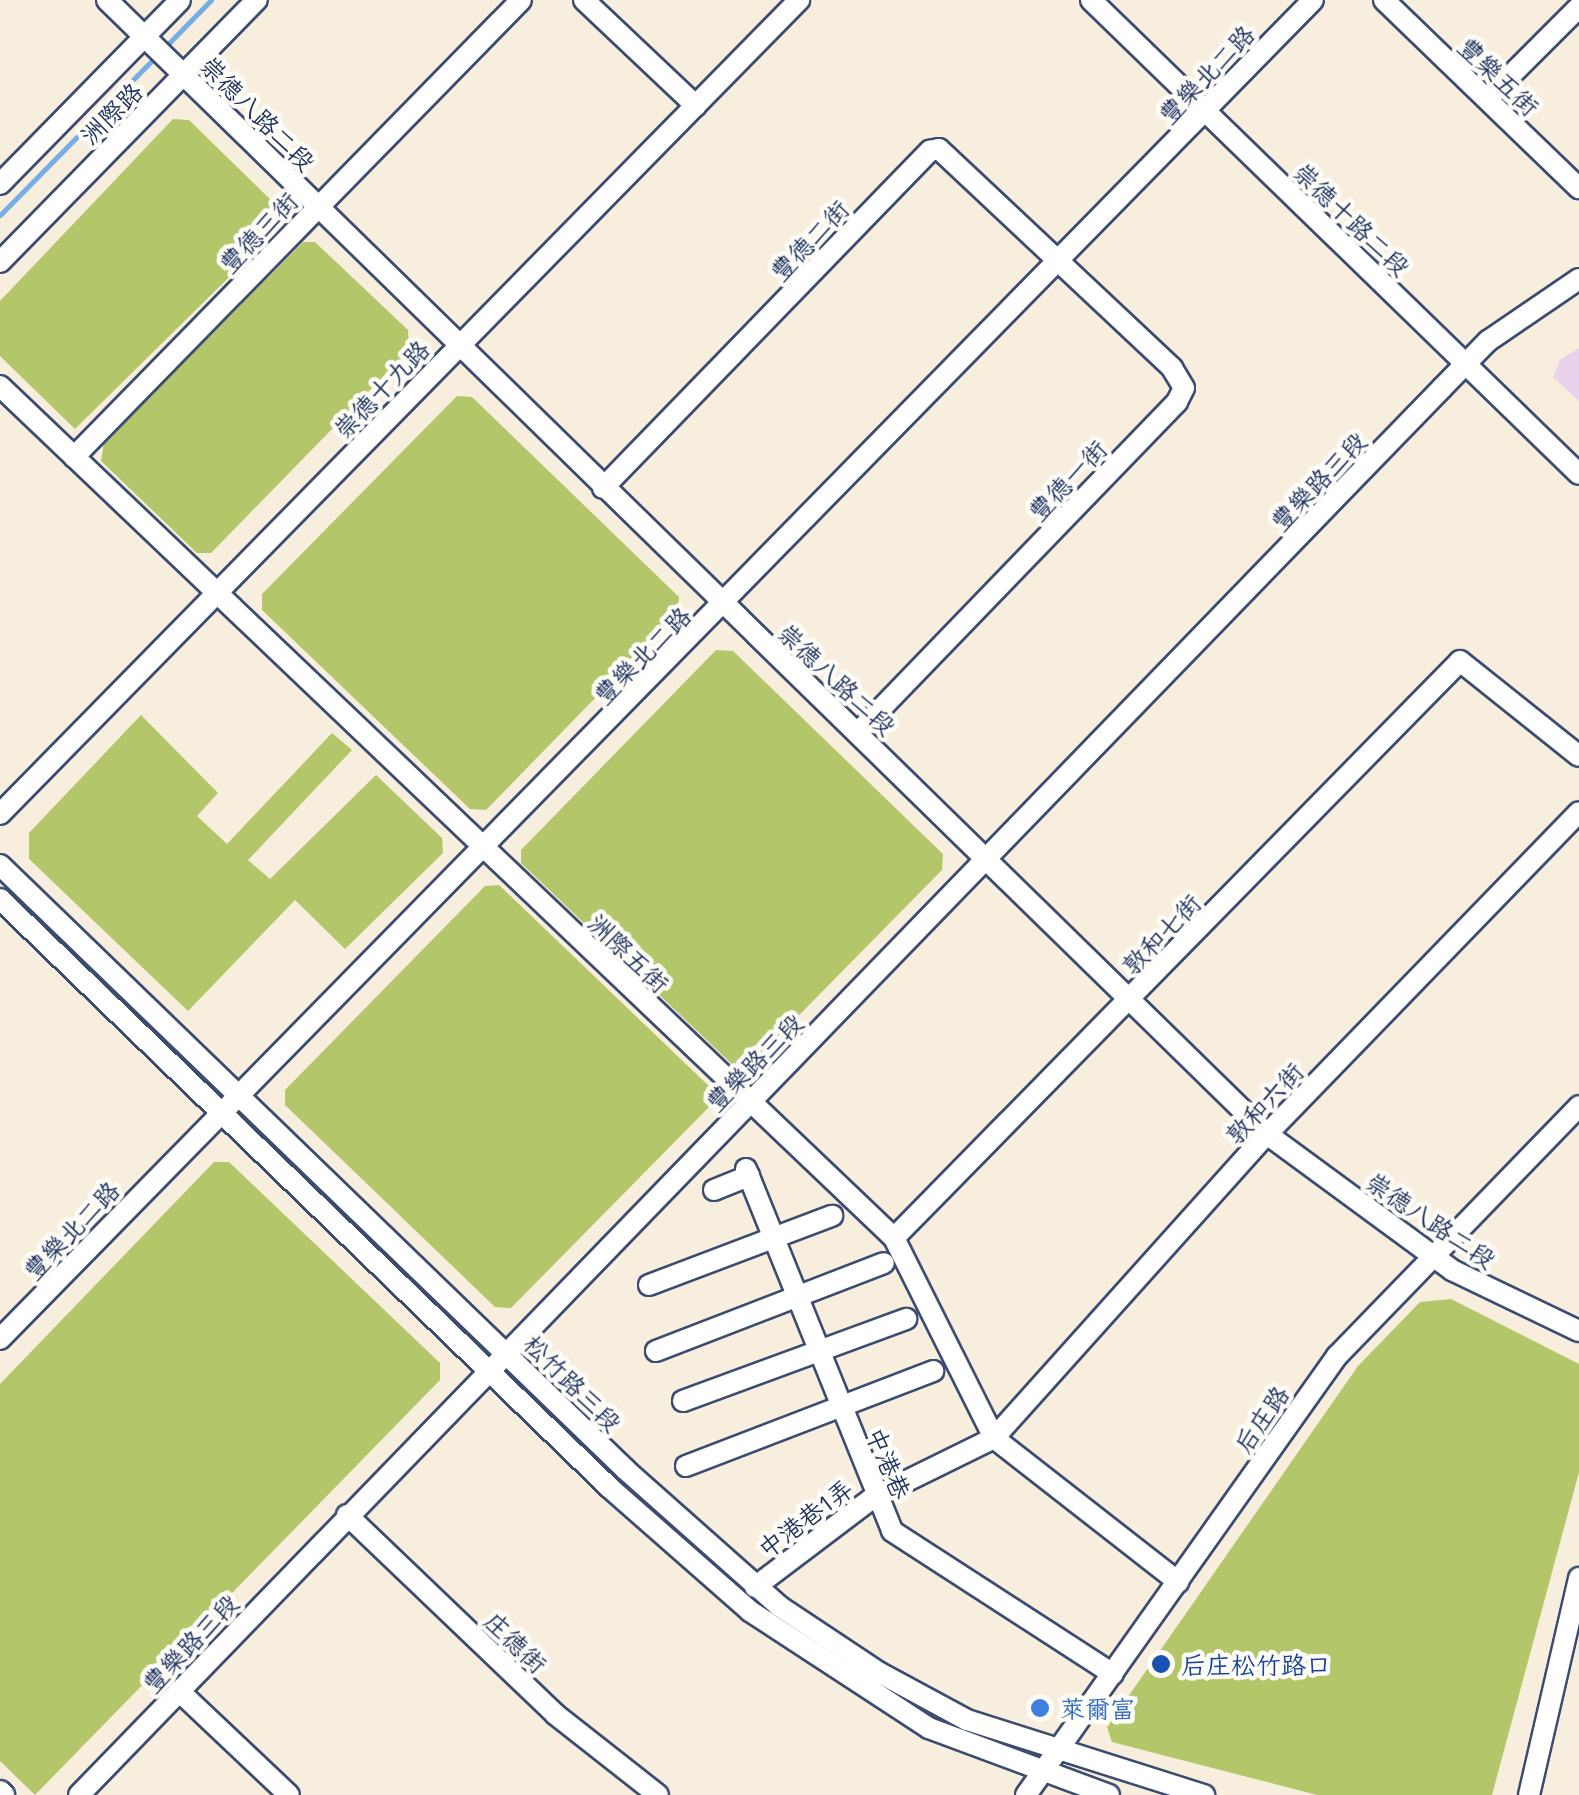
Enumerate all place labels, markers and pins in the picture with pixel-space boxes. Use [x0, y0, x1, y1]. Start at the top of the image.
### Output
place label: 后庄松竹路口 [1181, 1649, 1331, 1679]
marker: 后庄松竹路口 [1150, 1653, 1172, 1675]
place label: 萊爾富 [1060, 1693, 1135, 1723]
marker: 萊爾富 [1029, 1697, 1051, 1719]

